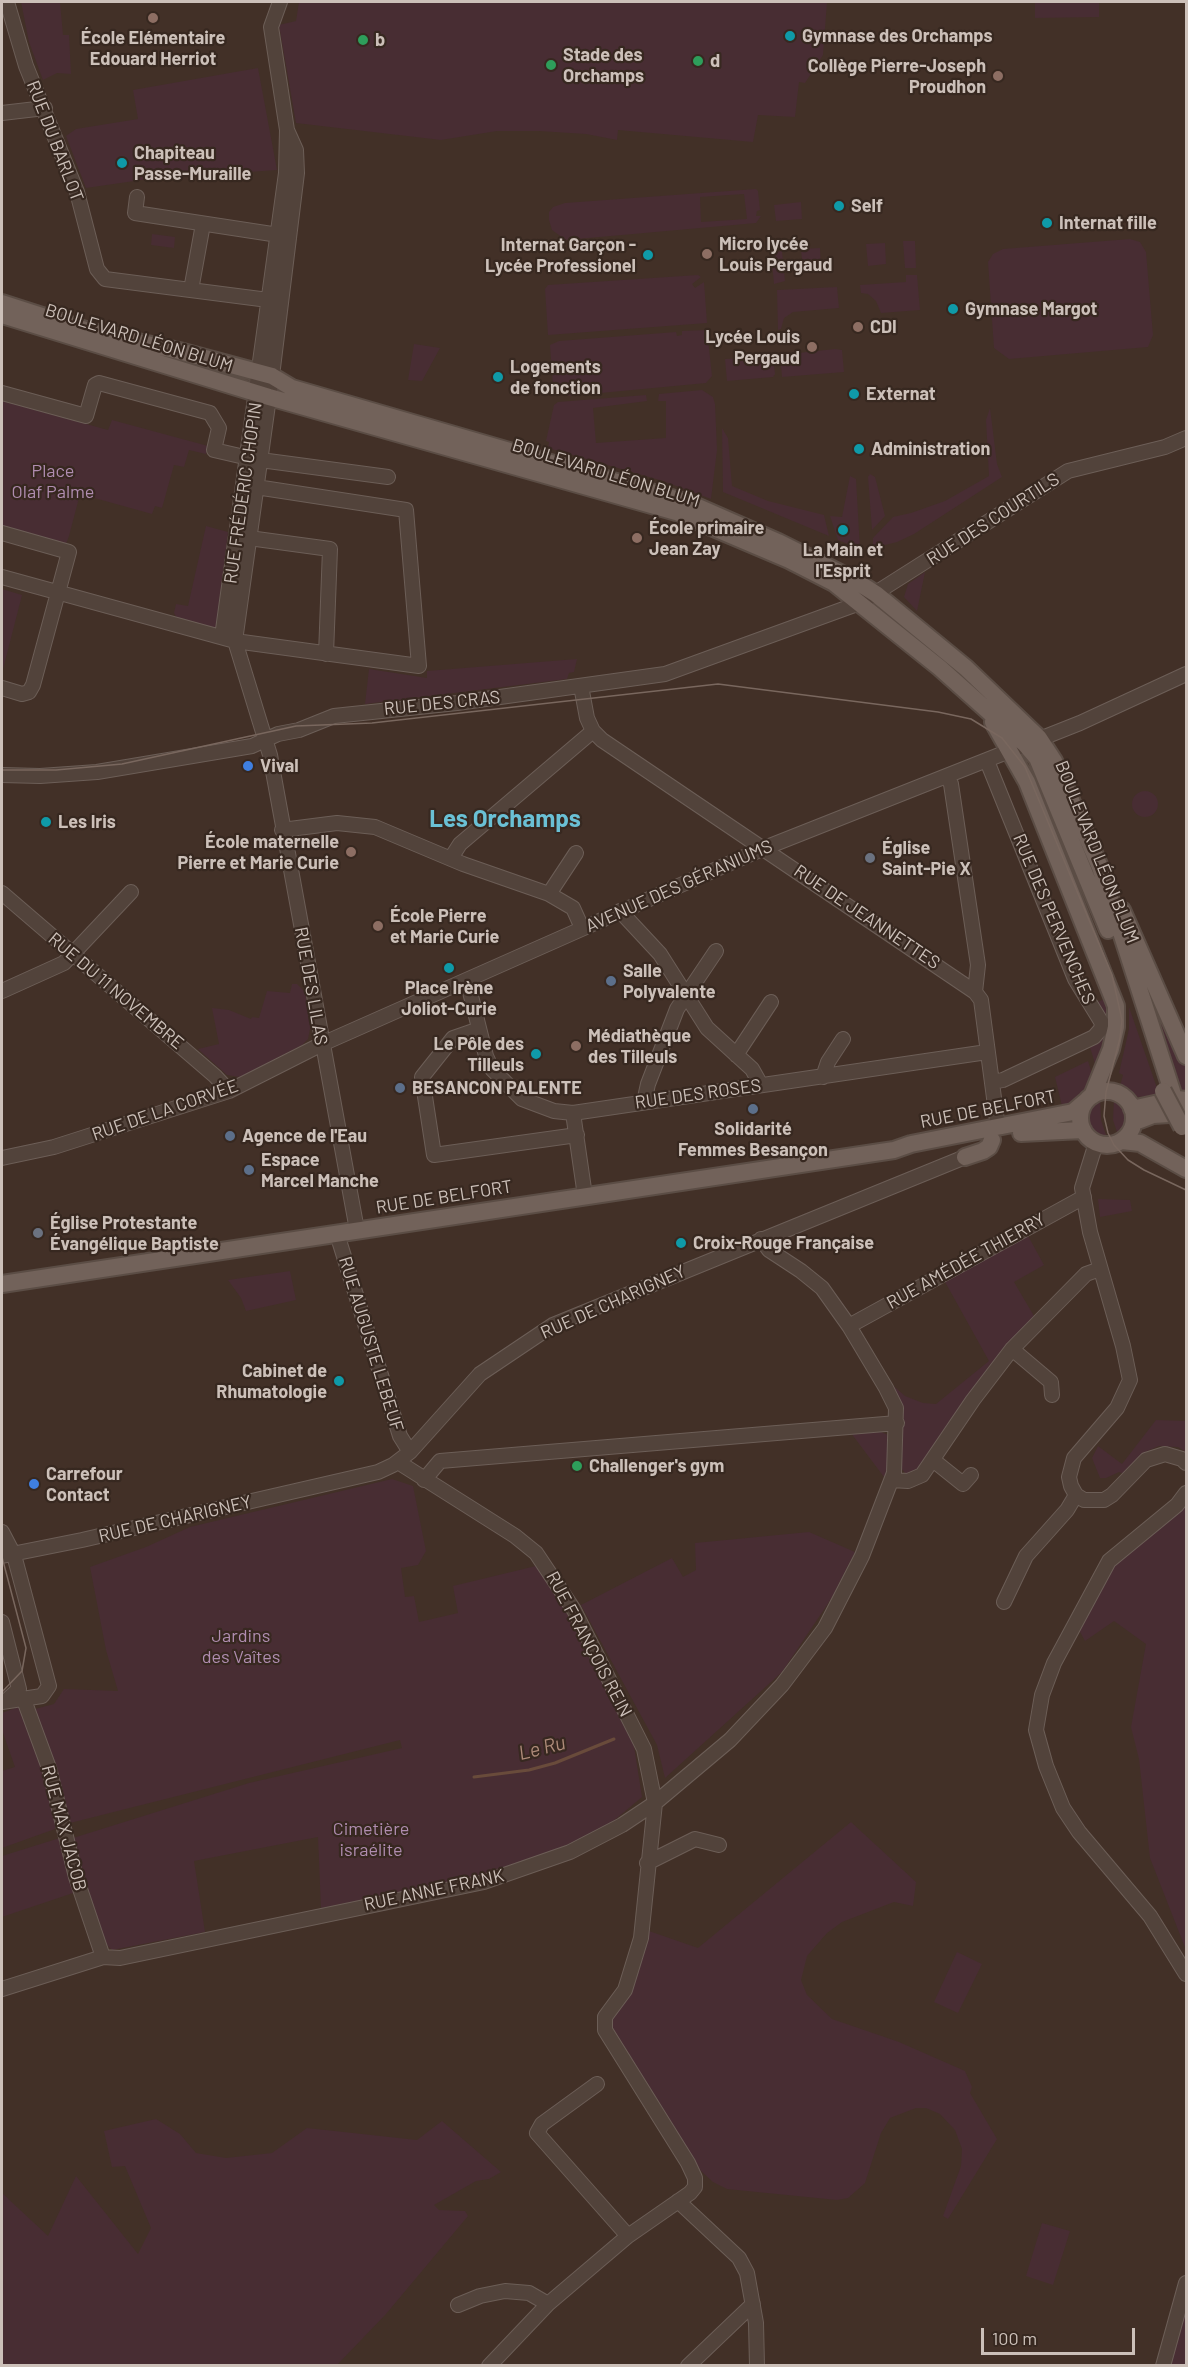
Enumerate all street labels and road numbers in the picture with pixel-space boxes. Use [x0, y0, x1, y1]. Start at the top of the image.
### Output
street label: RUE DU BARLOT [22, 77, 88, 205]
street label: BOULEVARD LÉON BLUM [43, 299, 235, 377]
street label: RUE FRÉDÉRIC CHOPIN [220, 401, 266, 585]
street label: BOULEVARD LÉON BLUM [510, 434, 702, 512]
street label: RUE DES COURTILS [923, 468, 1063, 570]
street label: RUE DES CRAS [383, 686, 501, 720]
street label: BOULEVARD LÉON BLUM [1050, 757, 1144, 947]
street label: RUE DES PERVENCHES [1008, 830, 1100, 1008]
street label: AVENUE DES GÉRANIUMS [582, 835, 776, 937]
street label: RUE DE JEANNETTES [790, 860, 944, 974]
street label: RUE DES LILAS [290, 925, 332, 1047]
street label: RUE DU 11 NOVEMBRE [44, 928, 188, 1054]
street label: RUE DES ROSES [633, 1074, 763, 1114]
street label: RUE DE LA CORVÉE [89, 1075, 241, 1145]
street label: RUE DE BELFORT [918, 1085, 1058, 1133]
street label: RUE DE BELFORT [374, 1176, 514, 1218]
street label: RUE AMÉDÉE THIERRY [883, 1208, 1049, 1314]
street label: RUE AUGUSTE LEBEUF [334, 1254, 408, 1434]
street label: RUE DE CHARIGNEY [537, 1260, 689, 1344]
street label: RUE DE CHARIGNEY [96, 1491, 254, 1547]
street label: RUE FRANÇOIS REIN [541, 1567, 637, 1721]
street label: RUE MAX JACOB [37, 1763, 91, 1893]
street label: RUE ANNE FRANK [362, 1865, 506, 1915]

